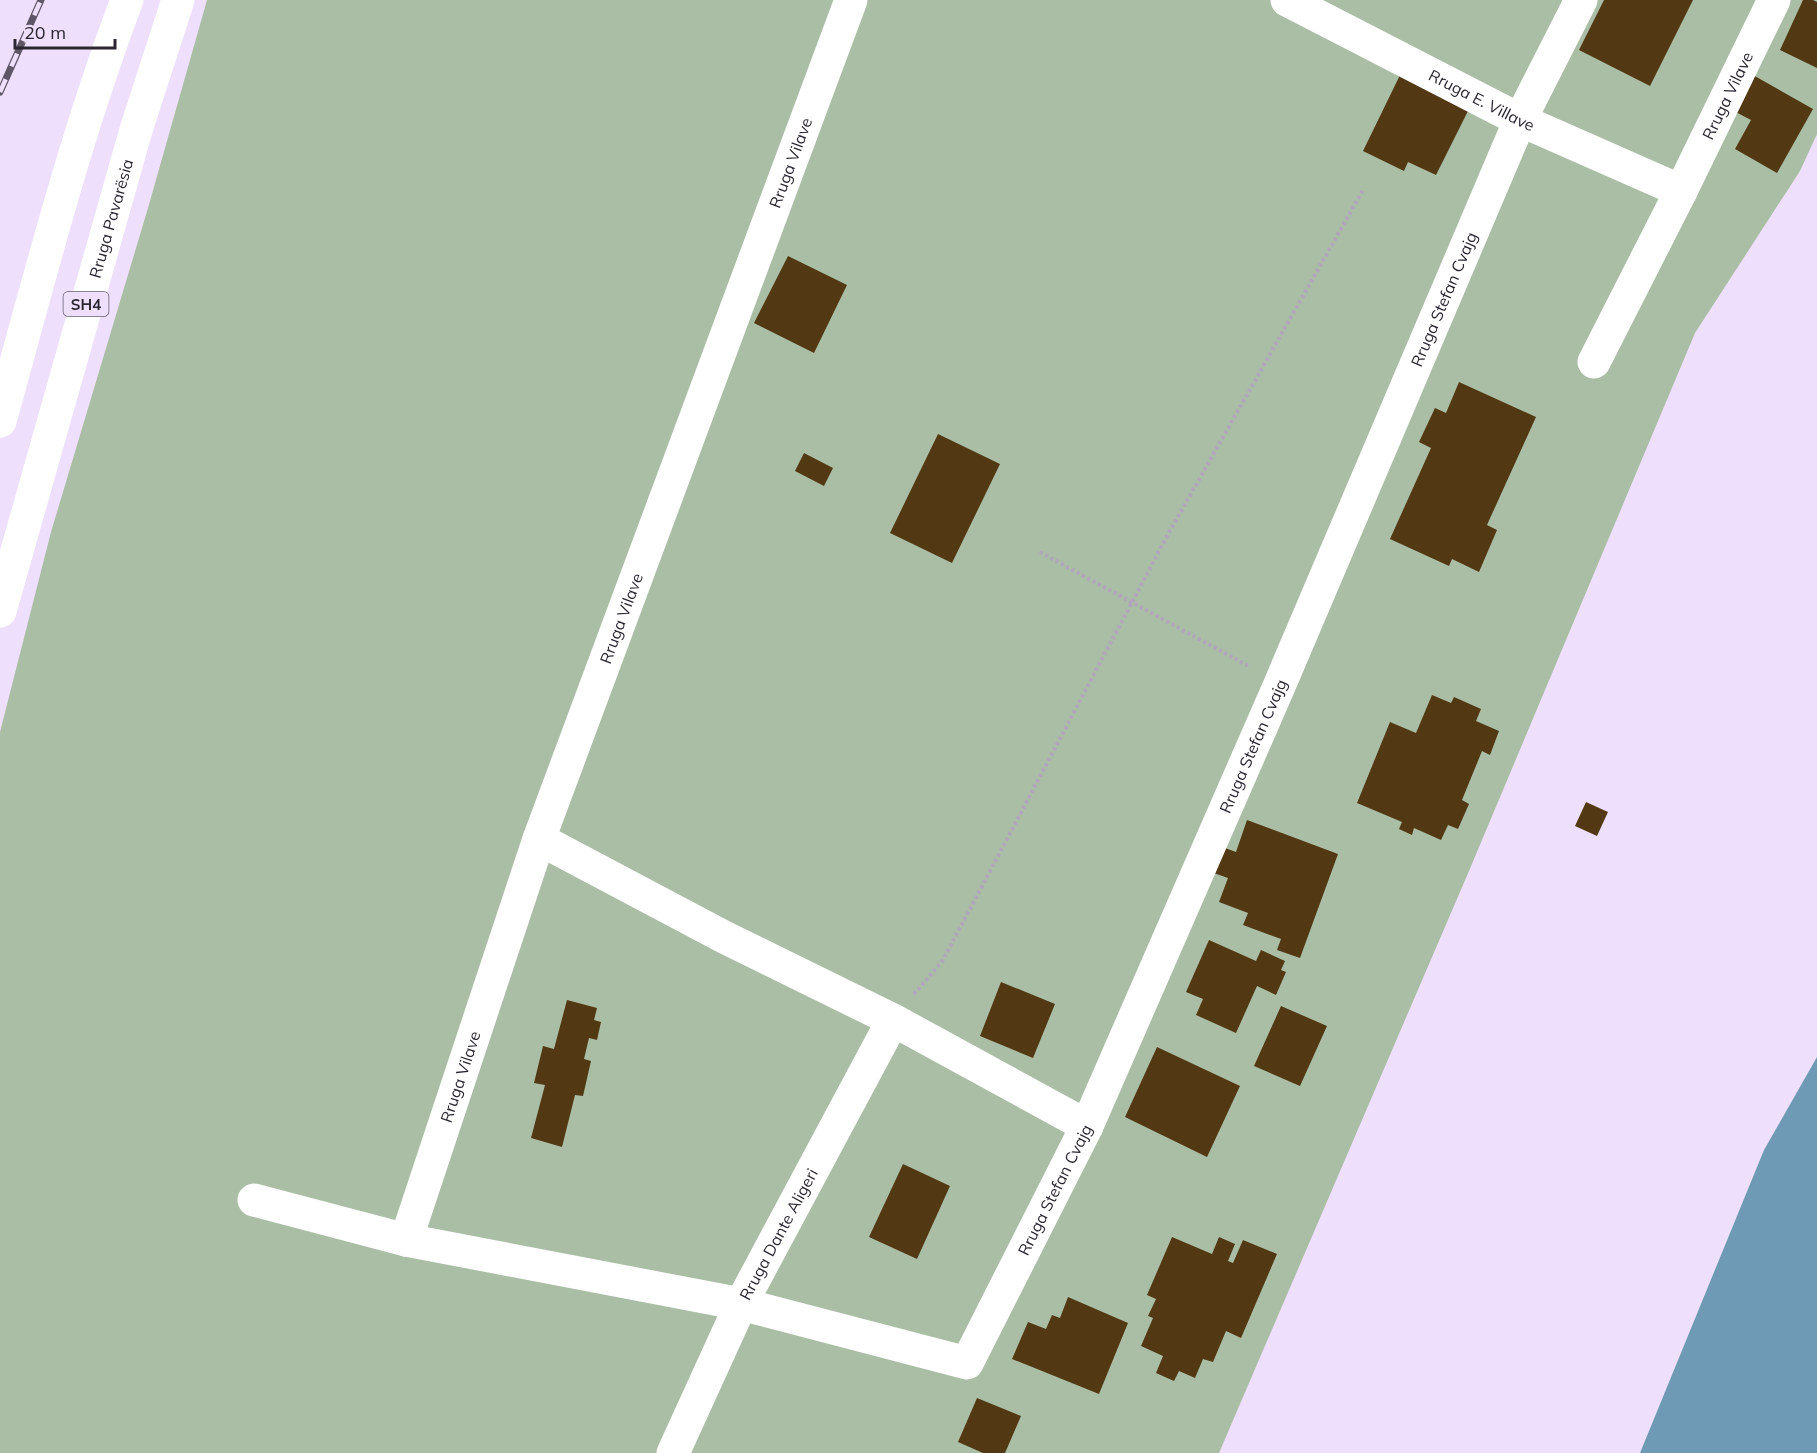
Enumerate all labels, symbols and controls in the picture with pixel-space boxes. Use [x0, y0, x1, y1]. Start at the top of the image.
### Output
scale bar [15, 12, 116, 50]
text: 20 m [24, 21, 66, 44]
street label: Rruga Vilave [1698, 48, 1757, 143]
street label: Rruga E. Villave [1425, 65, 1538, 135]
street label: Rruga Vilave [765, 115, 816, 211]
street label: Rruga Pavarësia [85, 157, 137, 280]
street label: Rruga Stefan Cvajg [1406, 229, 1481, 369]
road number: SH4 [64, 292, 109, 316]
street label: Rruga Vilave [595, 570, 647, 666]
street label: Rruga Stefan Cvajg [1215, 676, 1291, 816]
street label: Rruga Vilave [436, 1029, 485, 1125]
street label: Rruga Stefan Cvajg [1013, 1121, 1096, 1259]
street label: Rruga Dante Aligeri [735, 1165, 822, 1303]

